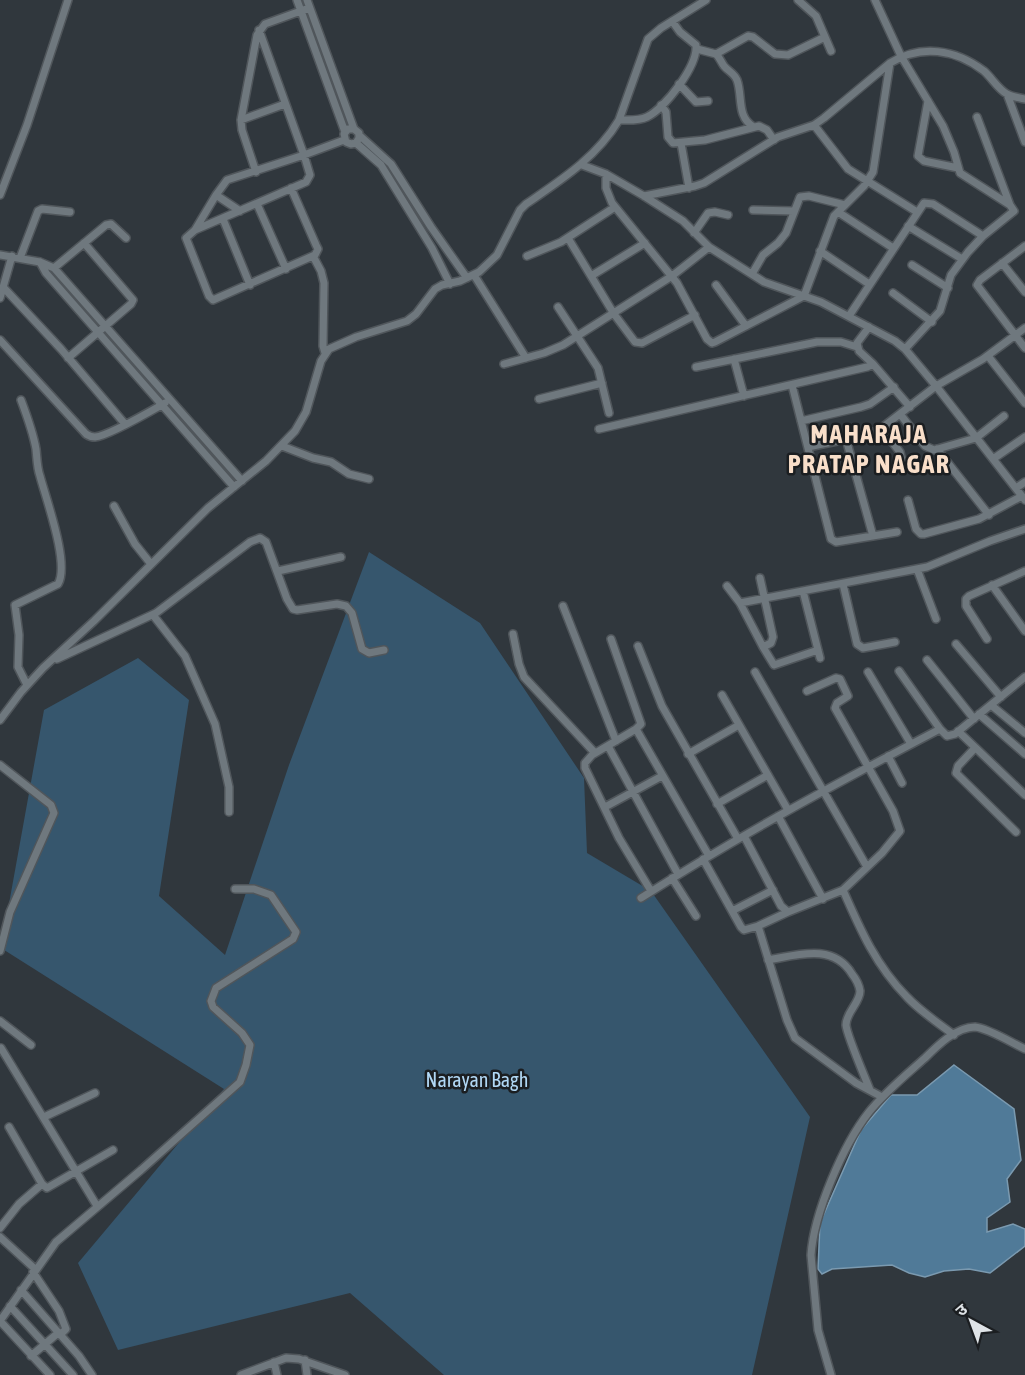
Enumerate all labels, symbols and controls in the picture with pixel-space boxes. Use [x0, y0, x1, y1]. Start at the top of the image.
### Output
district label: MAHARAJA PRATAP NAGAR [788, 419, 950, 479]
park label: Narayan Bagh [426, 1068, 528, 1091]
north arrow [941, 1291, 1001, 1351]
text: उ [952, 1299, 971, 1320]

